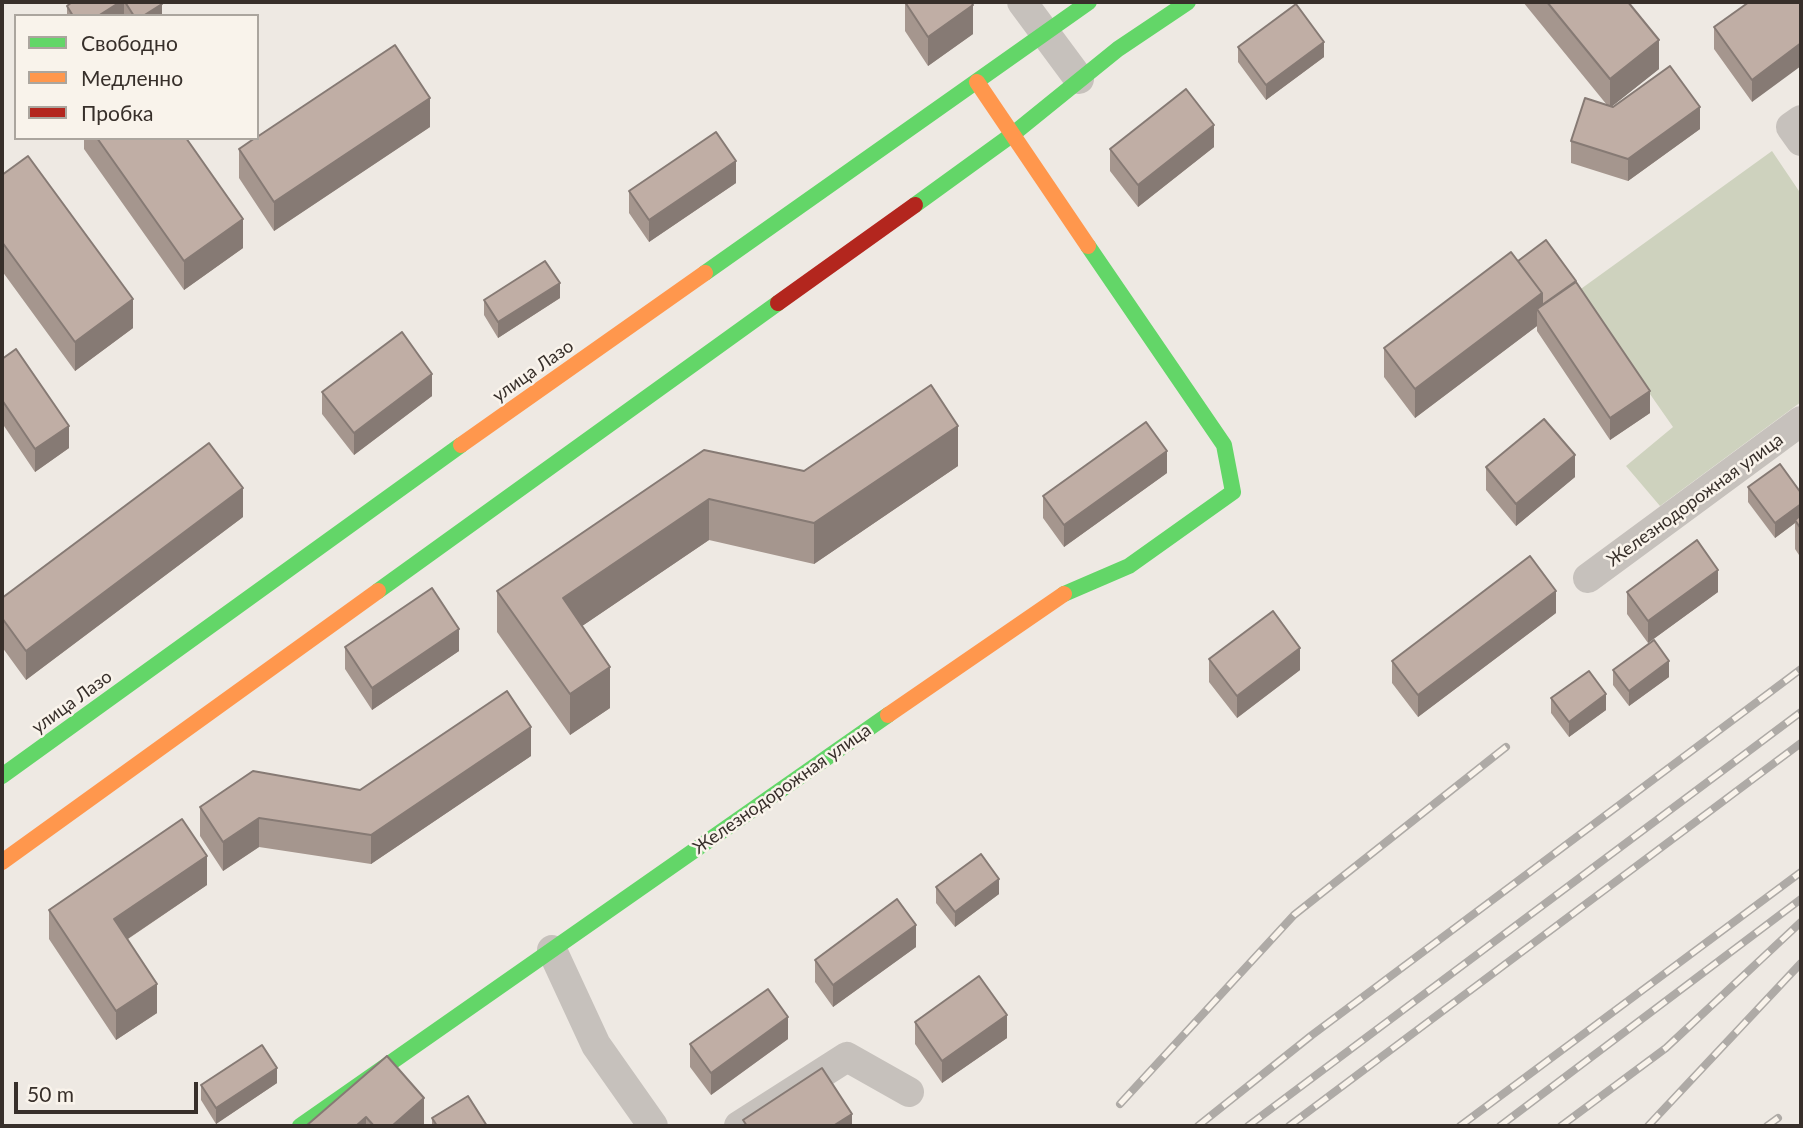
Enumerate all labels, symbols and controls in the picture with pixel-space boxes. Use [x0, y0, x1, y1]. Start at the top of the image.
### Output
legend [14, 14, 259, 140]
text: Свободно [81, 30, 178, 55]
text: Медленно [81, 65, 183, 90]
text: Пробка [81, 100, 154, 125]
street label: улица Лазо [488, 335, 578, 407]
street label: Железнодорожная улица [1603, 429, 1787, 571]
street label: улица Лазо [28, 666, 116, 738]
street label: Железнодорожная улица [689, 719, 875, 859]
scale bar [18, 1068, 201, 1112]
text: 50 m [27, 1081, 74, 1106]

